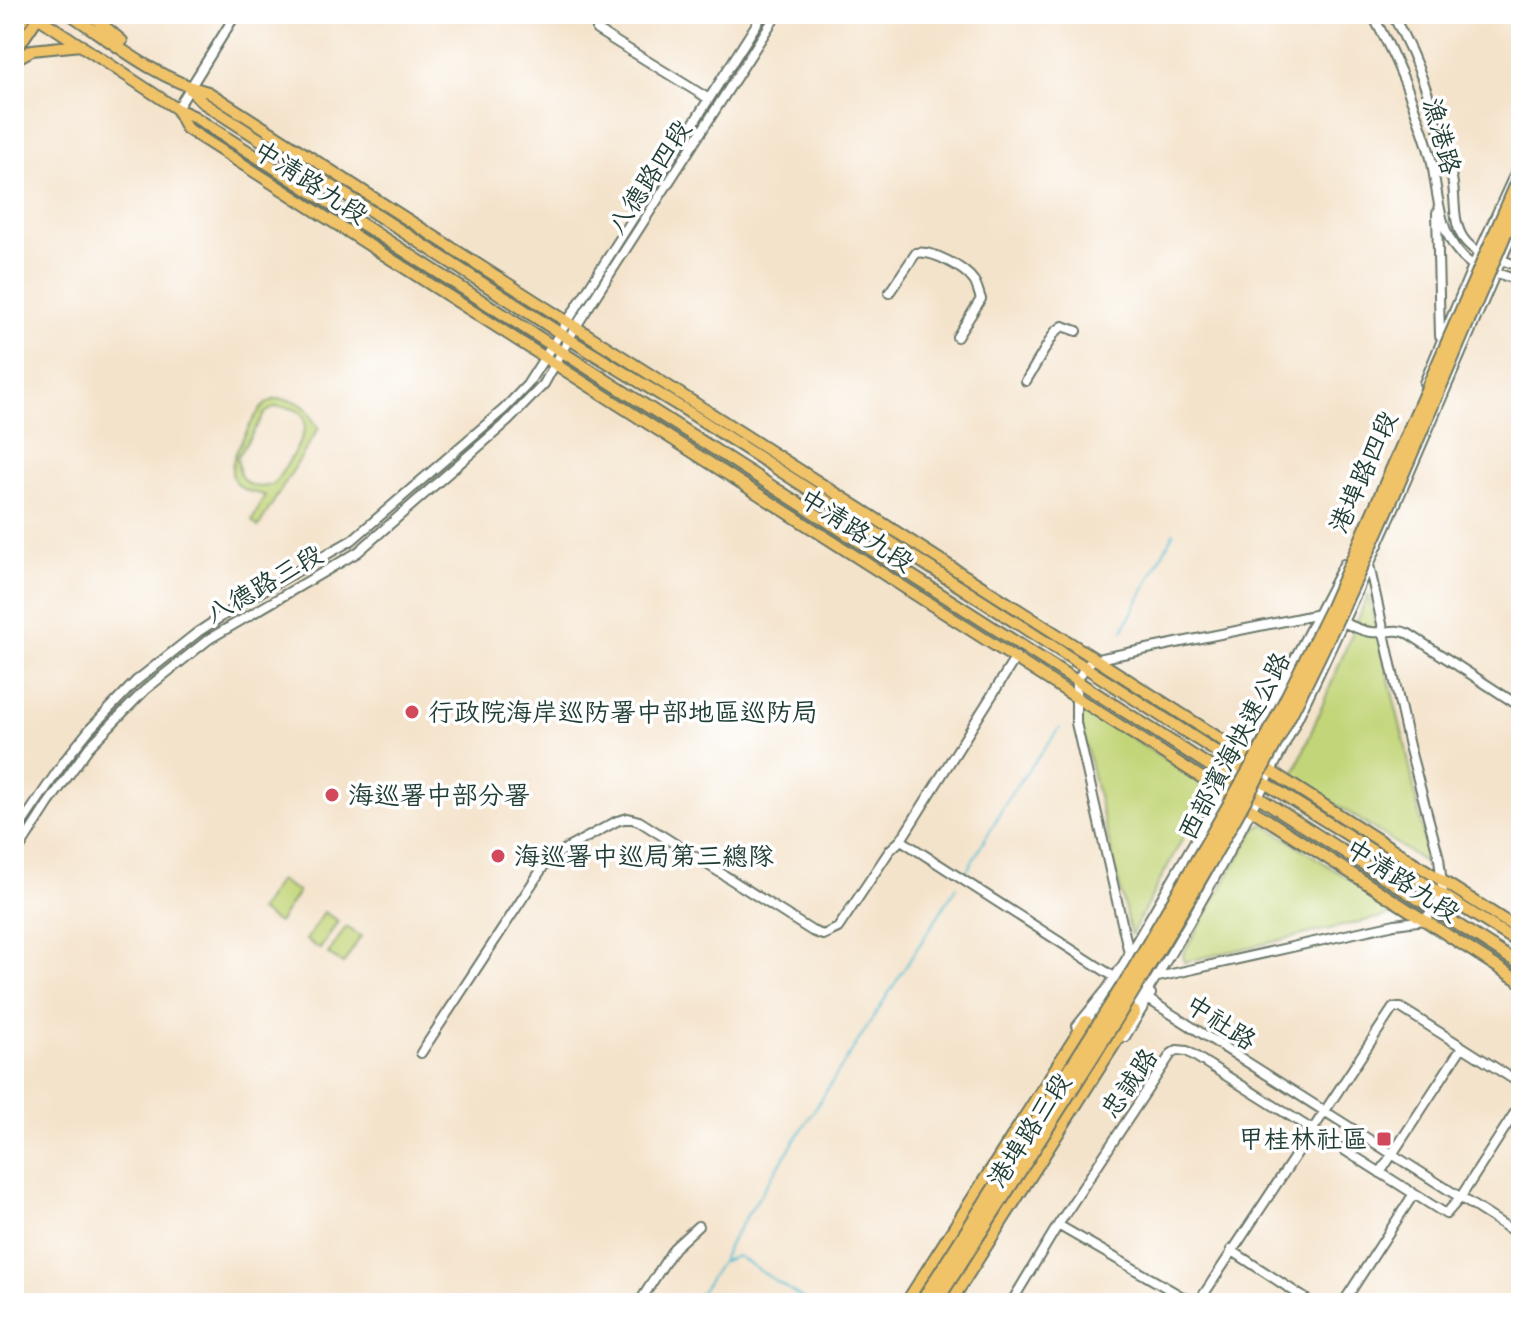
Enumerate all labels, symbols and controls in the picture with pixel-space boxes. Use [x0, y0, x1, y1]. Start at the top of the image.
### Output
street label: 漁港路 [1410, 92, 1474, 180]
street label: 八德路四段 [594, 110, 704, 244]
street label: 中清路九段 [244, 127, 378, 237]
street label: 港埠路四段 [1316, 403, 1410, 541]
street label: 中清路九段 [790, 475, 924, 585]
street label: 八德路三段 [196, 532, 332, 636]
street label: 西部濱海快速公路 [1165, 643, 1303, 849]
place label: 行政院海岸巡防署中部地區巡防局 [428, 689, 818, 735]
marker: 行政院海岸巡防署中部地區巡防局 [403, 703, 421, 721]
place label: 海巡署中部分署 [348, 772, 530, 818]
marker: 海巡署中部分署 [323, 786, 341, 804]
street label: 中清路九段 [1336, 825, 1470, 935]
place label: 海巡署中巡局第三總隊 [514, 833, 774, 879]
marker: 海巡署中巡局第三總隊 [489, 847, 507, 865]
street label: 中社路 [1176, 981, 1266, 1063]
street label: 忠誠路 [1088, 1038, 1170, 1128]
street label: 港埠路三段 [974, 1063, 1084, 1197]
place label: 甲桂林社區 [1238, 1116, 1368, 1162]
marker: 甲桂林社區 [1375, 1130, 1393, 1148]

